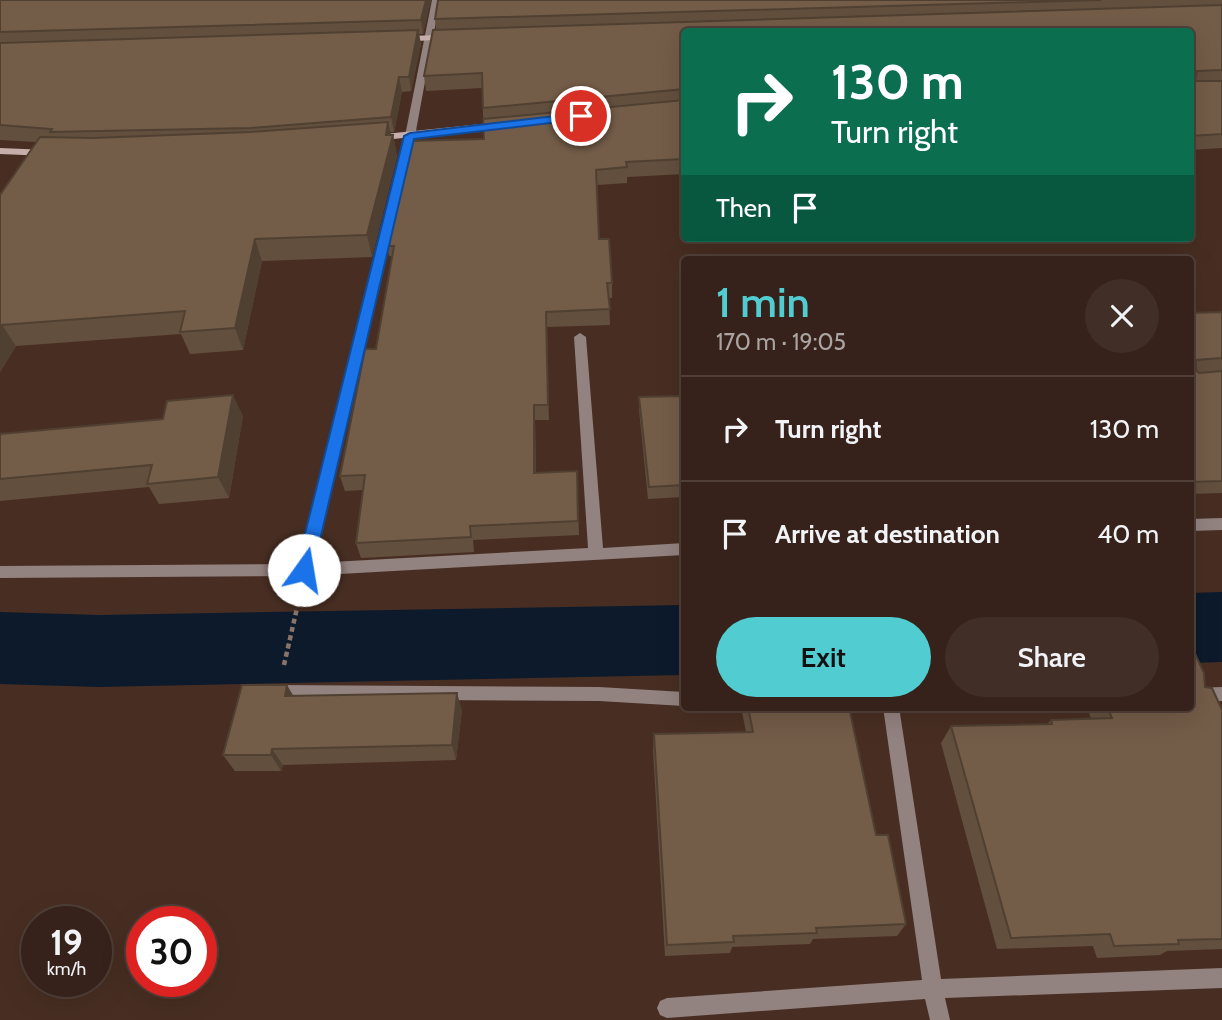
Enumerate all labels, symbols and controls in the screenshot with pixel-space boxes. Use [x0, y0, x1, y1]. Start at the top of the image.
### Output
text: 130 m [831, 52, 964, 111]
icon: right [716, 56, 807, 147]
pin [551, 86, 611, 146]
icon: arrive [562, 97, 600, 135]
text: Turn right [831, 112, 958, 151]
icon: arrive [786, 189, 824, 227]
text: Then [716, 192, 772, 224]
text: 1 min [716, 276, 810, 328]
button: close [1085, 279, 1159, 353]
text: 170 m · 19:05 [716, 328, 846, 356]
icon: right [716, 410, 754, 448]
text: Turn right [775, 413, 881, 445]
text: 130 m [1090, 413, 1159, 445]
icon: arrive [716, 515, 754, 553]
text: Arrive at destination [775, 518, 1000, 550]
text: 40 m [1097, 518, 1159, 550]
position arrow [267, 533, 341, 607]
button: Exit [716, 617, 931, 697]
button: Share [945, 617, 1159, 697]
speed limit sign: 30 [126, 906, 217, 997]
text: 19 [50, 921, 83, 964]
text: km/h [47, 958, 86, 980]

